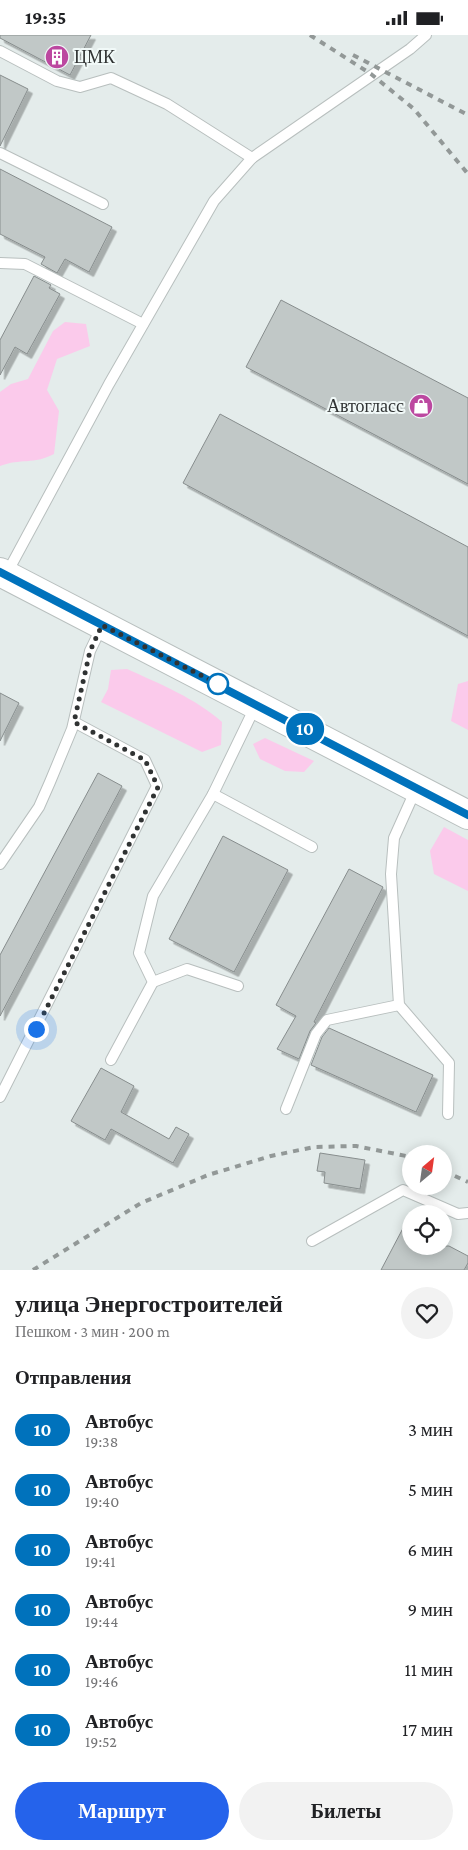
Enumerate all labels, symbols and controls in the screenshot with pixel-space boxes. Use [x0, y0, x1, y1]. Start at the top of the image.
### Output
text: 19:35 [25, 7, 66, 28]
building icon: ЦМК [44, 44, 70, 70]
place label: ЦМК [74, 47, 116, 67]
shop icon: Автогласс [408, 393, 434, 419]
place label: Автогласс [327, 396, 404, 416]
unlabelled marker [207, 673, 229, 695]
line badge: 10 [282, 713, 328, 745]
text: 10 [296, 719, 314, 739]
your location [24, 1017, 49, 1042]
north arrow [402, 1145, 452, 1195]
map controls [402, 1145, 452, 1255]
button: locate [402, 1205, 452, 1255]
button: heart [401, 1287, 453, 1339]
text: улица Энергостроителей [15, 1290, 283, 1317]
text: Пешком · 3 мин · 200 m [15, 1323, 170, 1340]
text: Отправления [15, 1367, 131, 1388]
text: Автобус [85, 1411, 153, 1432]
text: 3 мин [408, 1419, 453, 1440]
text: 10 [34, 1420, 51, 1440]
text: 19:38 [85, 1433, 118, 1450]
text: Автобус [85, 1471, 153, 1492]
text: 5 мин [408, 1479, 453, 1500]
text: 10 [34, 1480, 51, 1500]
text: 19:40 [85, 1493, 119, 1510]
text: Автобус [85, 1531, 153, 1552]
text: 6 мин [407, 1539, 453, 1560]
text: 10 [34, 1540, 51, 1560]
text: 19:41 [85, 1553, 116, 1570]
text: Автобус [85, 1591, 153, 1612]
text: 9 мин [407, 1599, 453, 1620]
text: 10 [34, 1600, 51, 1620]
text: 19:44 [85, 1613, 118, 1630]
text: Автобус [85, 1651, 153, 1672]
text: 11 мин [404, 1659, 453, 1680]
text: 10 [34, 1660, 51, 1680]
text: 19:46 [85, 1673, 118, 1690]
text: Автобус [85, 1711, 153, 1732]
text: 17 мин [402, 1719, 453, 1740]
text: 10 [34, 1720, 51, 1740]
text: 19:52 [85, 1733, 117, 1750]
button: Маршрут [15, 1782, 229, 1840]
button: Билеты [239, 1782, 453, 1840]

